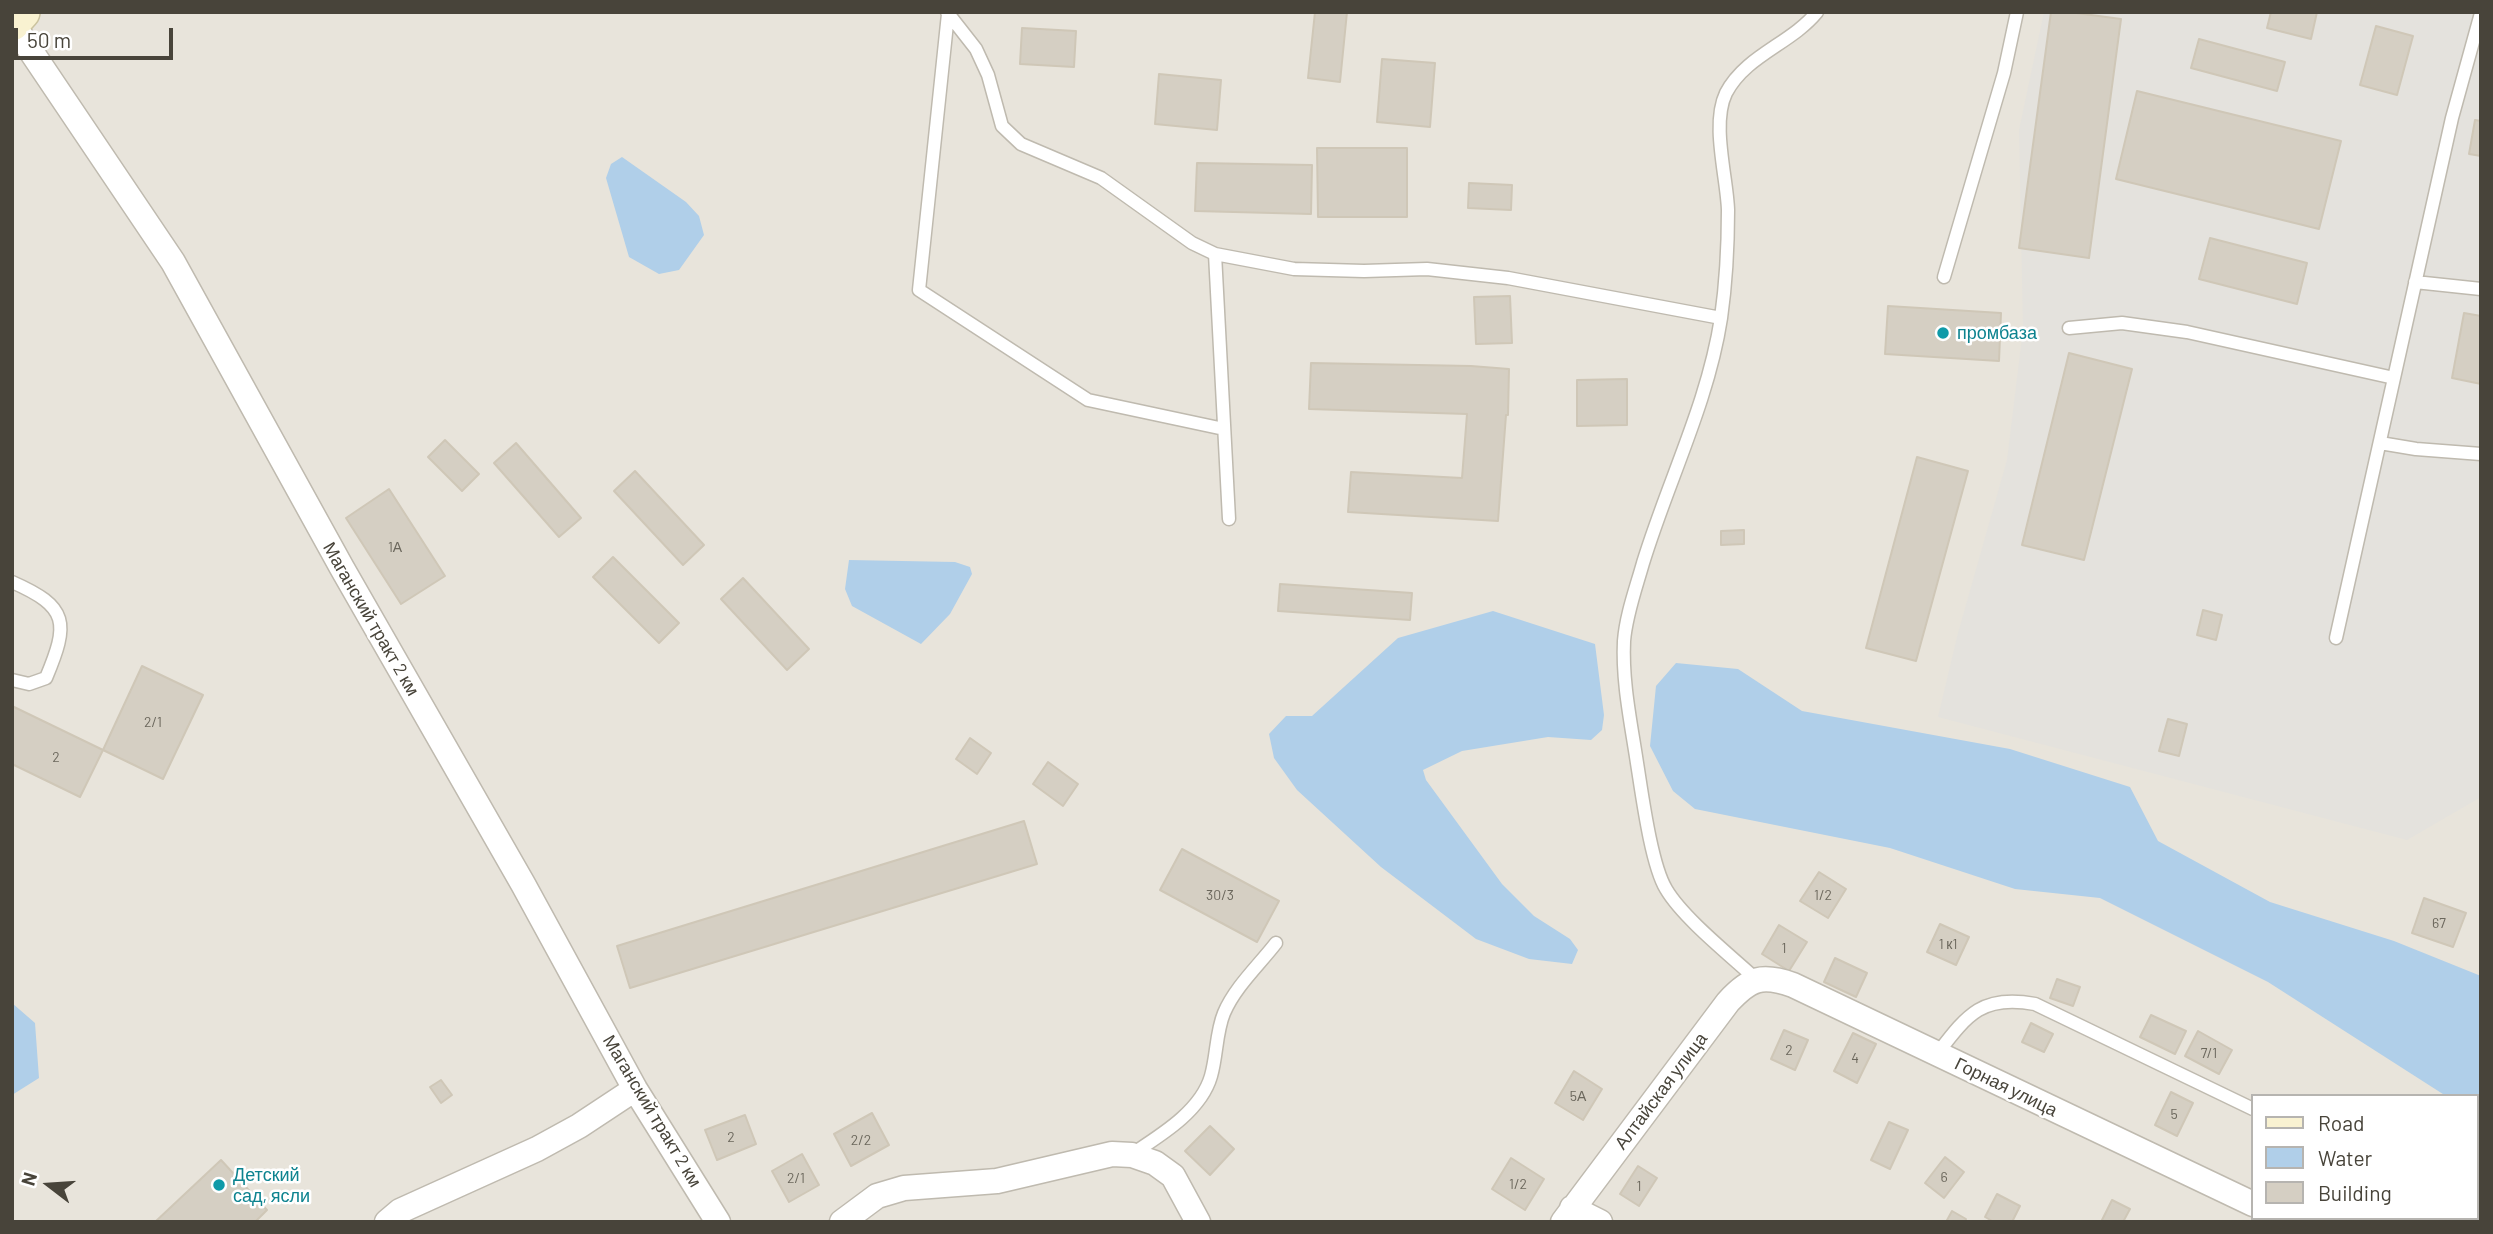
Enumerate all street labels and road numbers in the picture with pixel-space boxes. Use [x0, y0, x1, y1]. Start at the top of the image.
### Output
street label: Маганский тракт 2 км [318, 538, 424, 700]
street label: Алтайская улица [1610, 1028, 1712, 1154]
street label: Маганский тракт 2 км [598, 1031, 706, 1191]
street label: Горная улица [1951, 1053, 2061, 1121]

